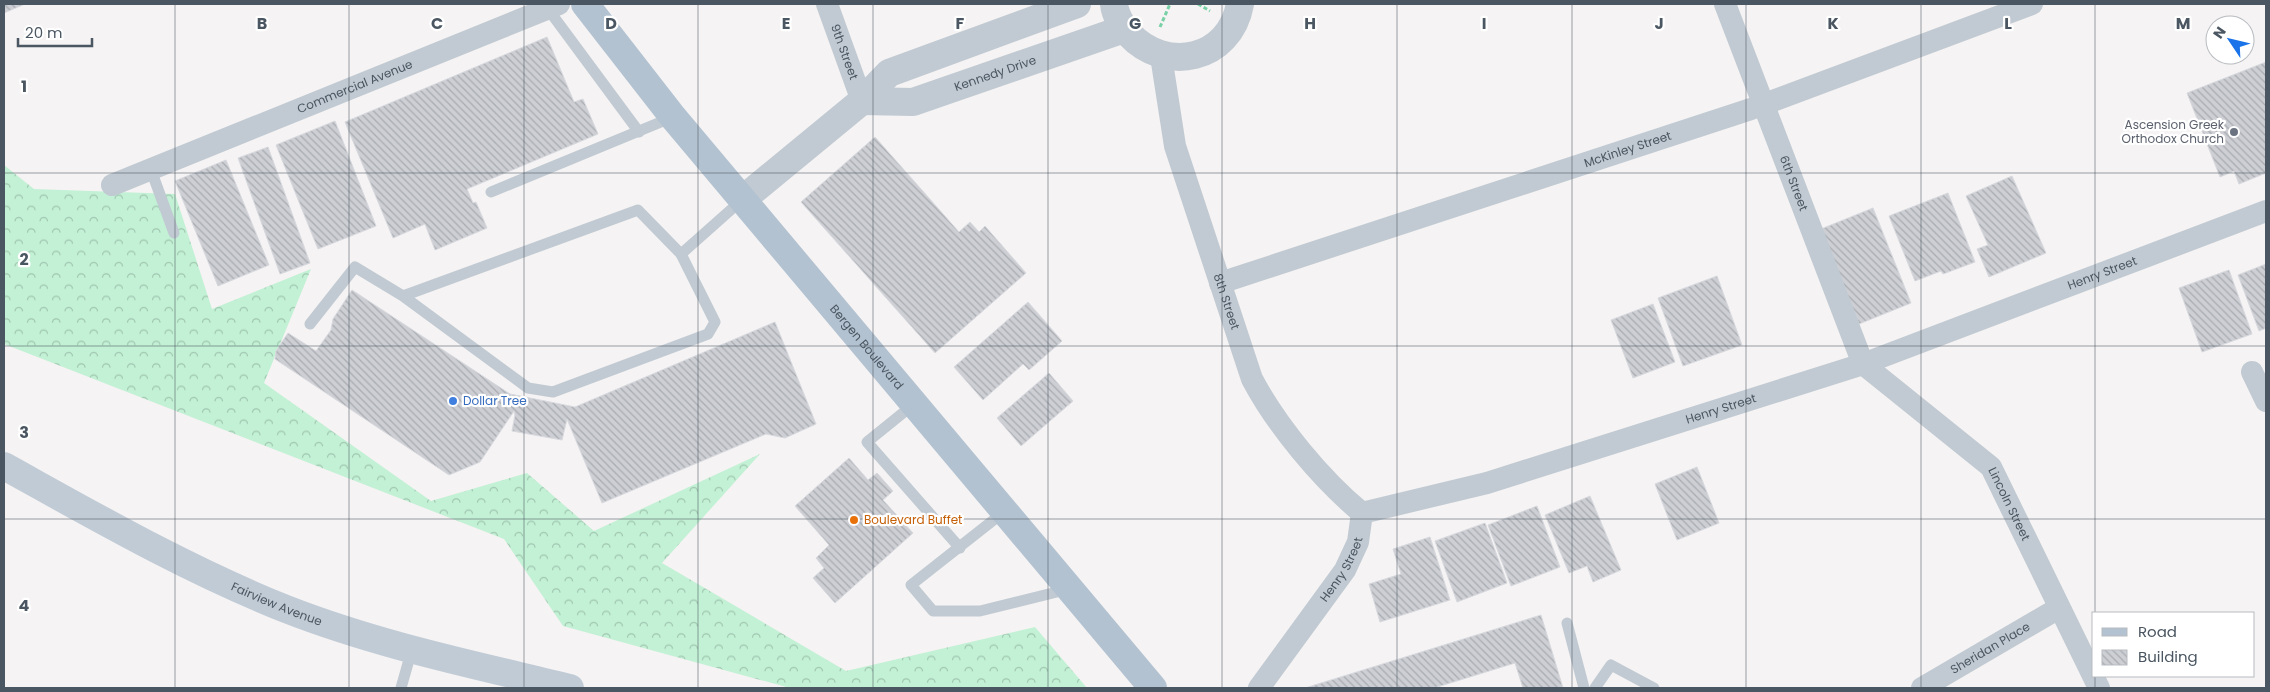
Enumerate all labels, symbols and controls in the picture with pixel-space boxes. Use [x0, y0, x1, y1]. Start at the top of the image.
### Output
text: B [257, 12, 267, 35]
text: C [431, 12, 443, 35]
text: D [605, 12, 617, 35]
text: E [782, 12, 790, 35]
text: F [956, 12, 965, 35]
text: G [1129, 12, 1141, 35]
text: H [1304, 12, 1316, 35]
text: I [1482, 12, 1486, 35]
text: J [1654, 12, 1664, 35]
text: K [1827, 12, 1839, 35]
text: L [2004, 12, 2012, 35]
text: M [2176, 12, 2190, 35]
scale bar [18, 15, 91, 47]
north arrow [2205, 15, 2255, 65]
text: 20 m [25, 22, 63, 43]
street label: 9th Street [827, 22, 863, 82]
text: N [2208, 22, 2231, 43]
street label: Kennedy Drive [952, 51, 1038, 95]
street label: Commercial Avenue [294, 55, 415, 117]
text: 1 [21, 75, 27, 98]
place label: Ascension Greek Orthodox Church [2122, 116, 2225, 147]
marker: Ascension Greek Orthodox Church [2228, 126, 2240, 138]
street label: McKinley Street [1582, 127, 1673, 171]
street label: 6th Street [1776, 153, 1813, 213]
text: 2 [19, 248, 29, 271]
street label: Henry Street [2065, 252, 2139, 294]
street label: 8th Street [1210, 271, 1244, 332]
street label: Bergen Boulevard [826, 301, 908, 393]
street label: Henry Street [1683, 389, 1758, 428]
place label: Dollar Tree [463, 392, 527, 409]
marker: Dollar Tree [447, 395, 459, 407]
text: 3 [19, 421, 29, 444]
street label: Lincoln Street [1984, 464, 2035, 543]
place label: Boulevard Buffet [864, 511, 963, 528]
marker: Boulevard Buffet [848, 514, 860, 526]
street label: Henry Street [1316, 536, 1367, 605]
street label: Fairview Avenue [229, 578, 325, 630]
text: 4 [19, 594, 30, 617]
legend [2092, 612, 2255, 677]
street label: Sheridan Place [1947, 618, 2033, 678]
text: Road [2138, 621, 2177, 642]
text: Building [2138, 646, 2198, 667]

